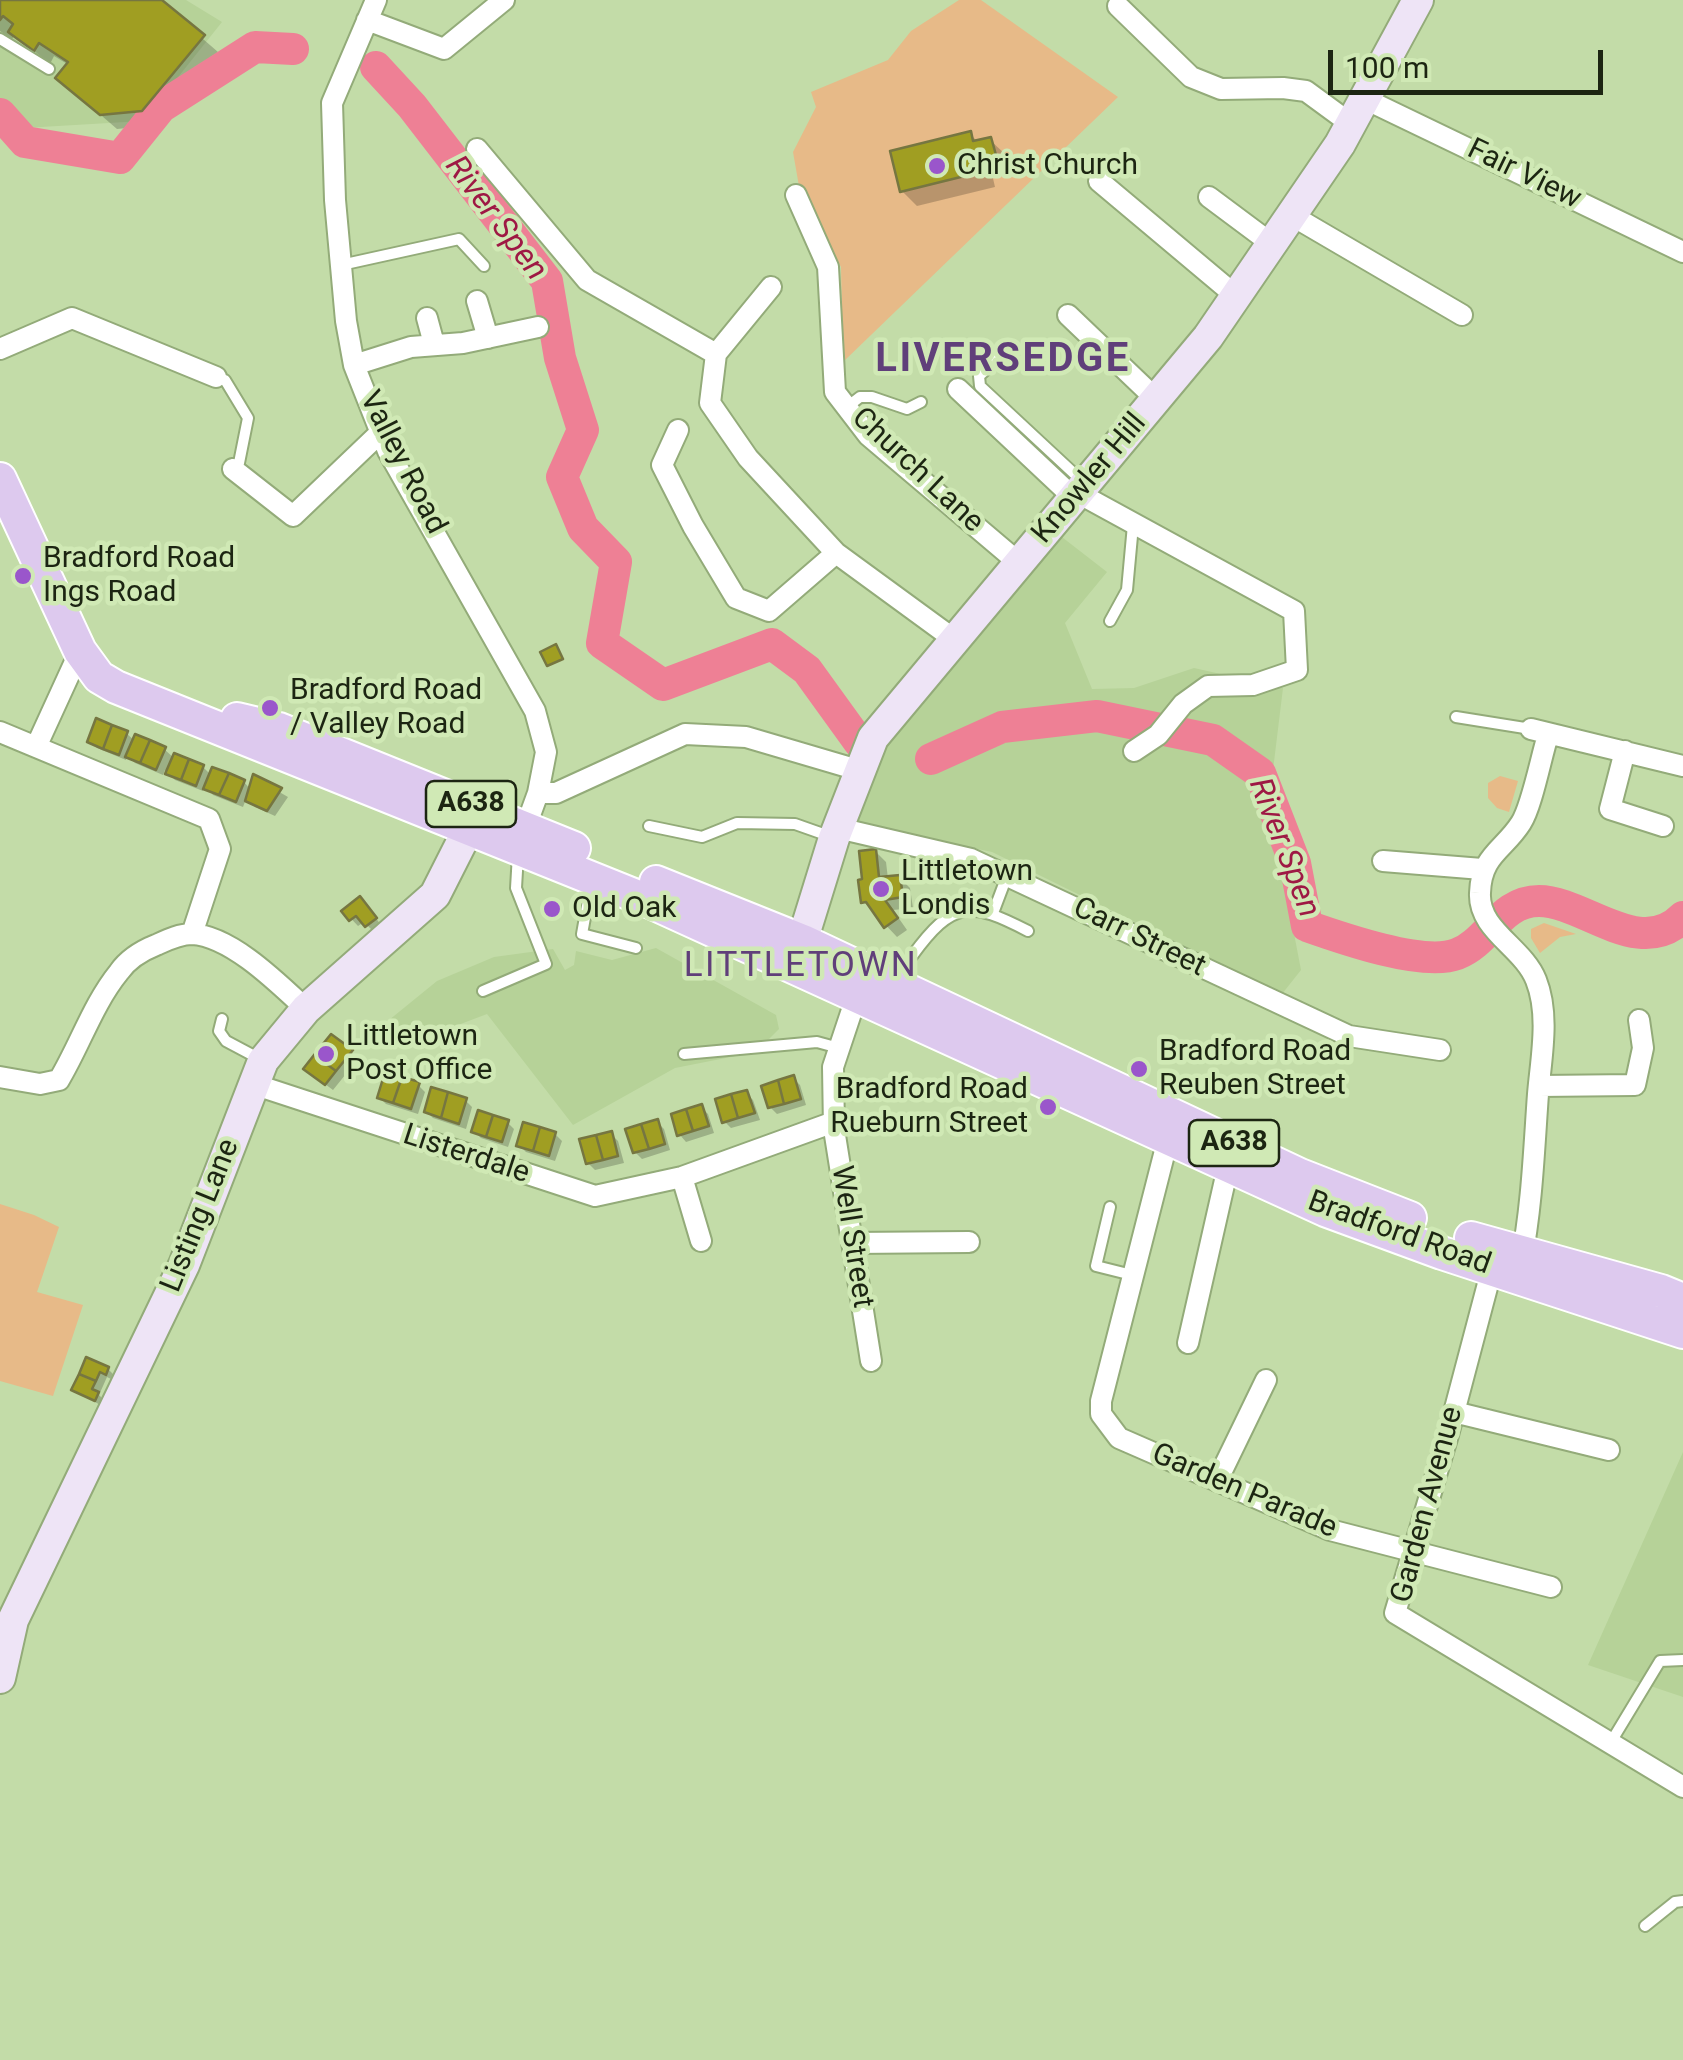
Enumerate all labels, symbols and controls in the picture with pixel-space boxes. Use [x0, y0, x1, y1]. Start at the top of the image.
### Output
scale bar [1333, 30, 1608, 92]
text: 100 m [1345, 50, 1429, 85]
street label: Fair View [1461, 132, 1587, 218]
place label: Christ Church [957, 148, 1138, 184]
water label: River Spen [436, 149, 554, 289]
marker: Christ Church [926, 155, 948, 177]
district label: LIVERSEDGE [875, 337, 1131, 385]
street label: Valley Road [351, 386, 453, 540]
street label: Church Lane [844, 401, 990, 541]
street label: Knowler Hill [1025, 407, 1155, 551]
place label: Bradford Road Ings Road [43, 541, 235, 612]
marker: Bradford Road Ings Road [12, 565, 34, 587]
place label: Bradford Road / Valley Road [290, 673, 482, 744]
marker: Bradford Road / Valley Road [259, 697, 281, 719]
water label: River Spen [1239, 773, 1327, 923]
road number: A638 [426, 781, 516, 827]
place label: Littletown Londis [901, 854, 1033, 924]
marker: Littletown Londis [870, 878, 892, 900]
place label: Old Oak [572, 891, 676, 927]
street label: Carr Street [1067, 891, 1211, 985]
marker: Old Oak [541, 898, 563, 920]
district label: LITTLETOWN [684, 946, 918, 988]
place label: Littletown Post Office [346, 1019, 492, 1090]
place label: Bradford Road Reuben Street [1159, 1034, 1351, 1104]
marker: Littletown Post Office [315, 1043, 337, 1065]
marker: Bradford Road Reuben Street [1128, 1058, 1150, 1080]
place label: Bradford Road Rueburn Street [830, 1072, 1028, 1142]
marker: Bradford Road Rueburn Street [1037, 1096, 1059, 1118]
street label: Listerdale [398, 1118, 534, 1192]
road number: A638 [1189, 1120, 1279, 1166]
street label: Listing Lane [154, 1134, 248, 1298]
street label: Well Street [822, 1163, 880, 1311]
street label: Bradford Road [1303, 1184, 1495, 1284]
street label: Garden Avenue [1385, 1403, 1471, 1607]
street label: Garden Parade [1146, 1437, 1342, 1547]

